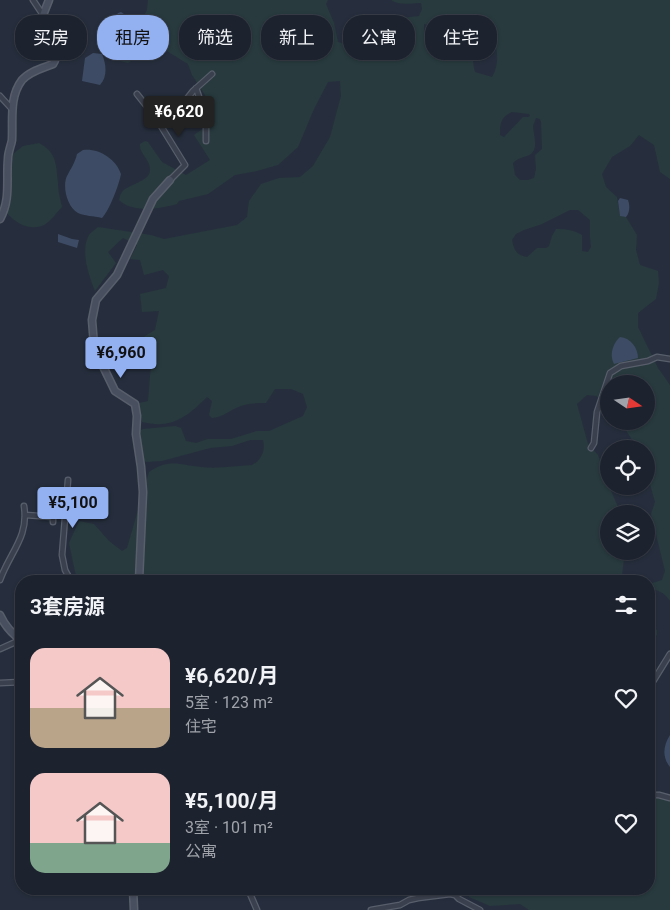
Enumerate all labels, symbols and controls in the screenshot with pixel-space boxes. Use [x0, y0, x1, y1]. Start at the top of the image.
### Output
chip: 买房 [15, 15, 87, 60]
chip: 租房 [97, 15, 169, 60]
chip: 筛选 [179, 15, 251, 60]
chip: 新上 [261, 15, 333, 60]
chip: 公寓 [343, 15, 415, 60]
chip: 住宅 [425, 15, 497, 60]
pin: ¥6,620 [138, 96, 220, 138]
text: ¥6,620 [154, 102, 204, 121]
pin: ¥6,960 [80, 336, 162, 379]
text: ¥6,960 [96, 343, 146, 362]
north arrow [600, 375, 655, 430]
map controls [600, 375, 655, 560]
button: locate [600, 440, 655, 495]
pin: ¥5,100 [32, 486, 114, 529]
text: ¥5,100 [48, 493, 98, 512]
button: layers [600, 505, 655, 560]
icon: filters [612, 591, 640, 619]
text: 3套房源 [30, 595, 105, 619]
text: ¥6,620/月 [185, 664, 278, 688]
icon: home [70, 668, 130, 728]
icon: heart [612, 684, 640, 712]
text: 5室 · 123 m² [185, 693, 273, 712]
text: 住宅 [185, 717, 217, 736]
text: ¥5,100/月 [185, 789, 278, 813]
icon: home [70, 793, 130, 853]
icon: heart [612, 809, 640, 837]
text: 3室 · 101 m² [185, 818, 273, 837]
text: 公寓 [185, 842, 217, 861]

